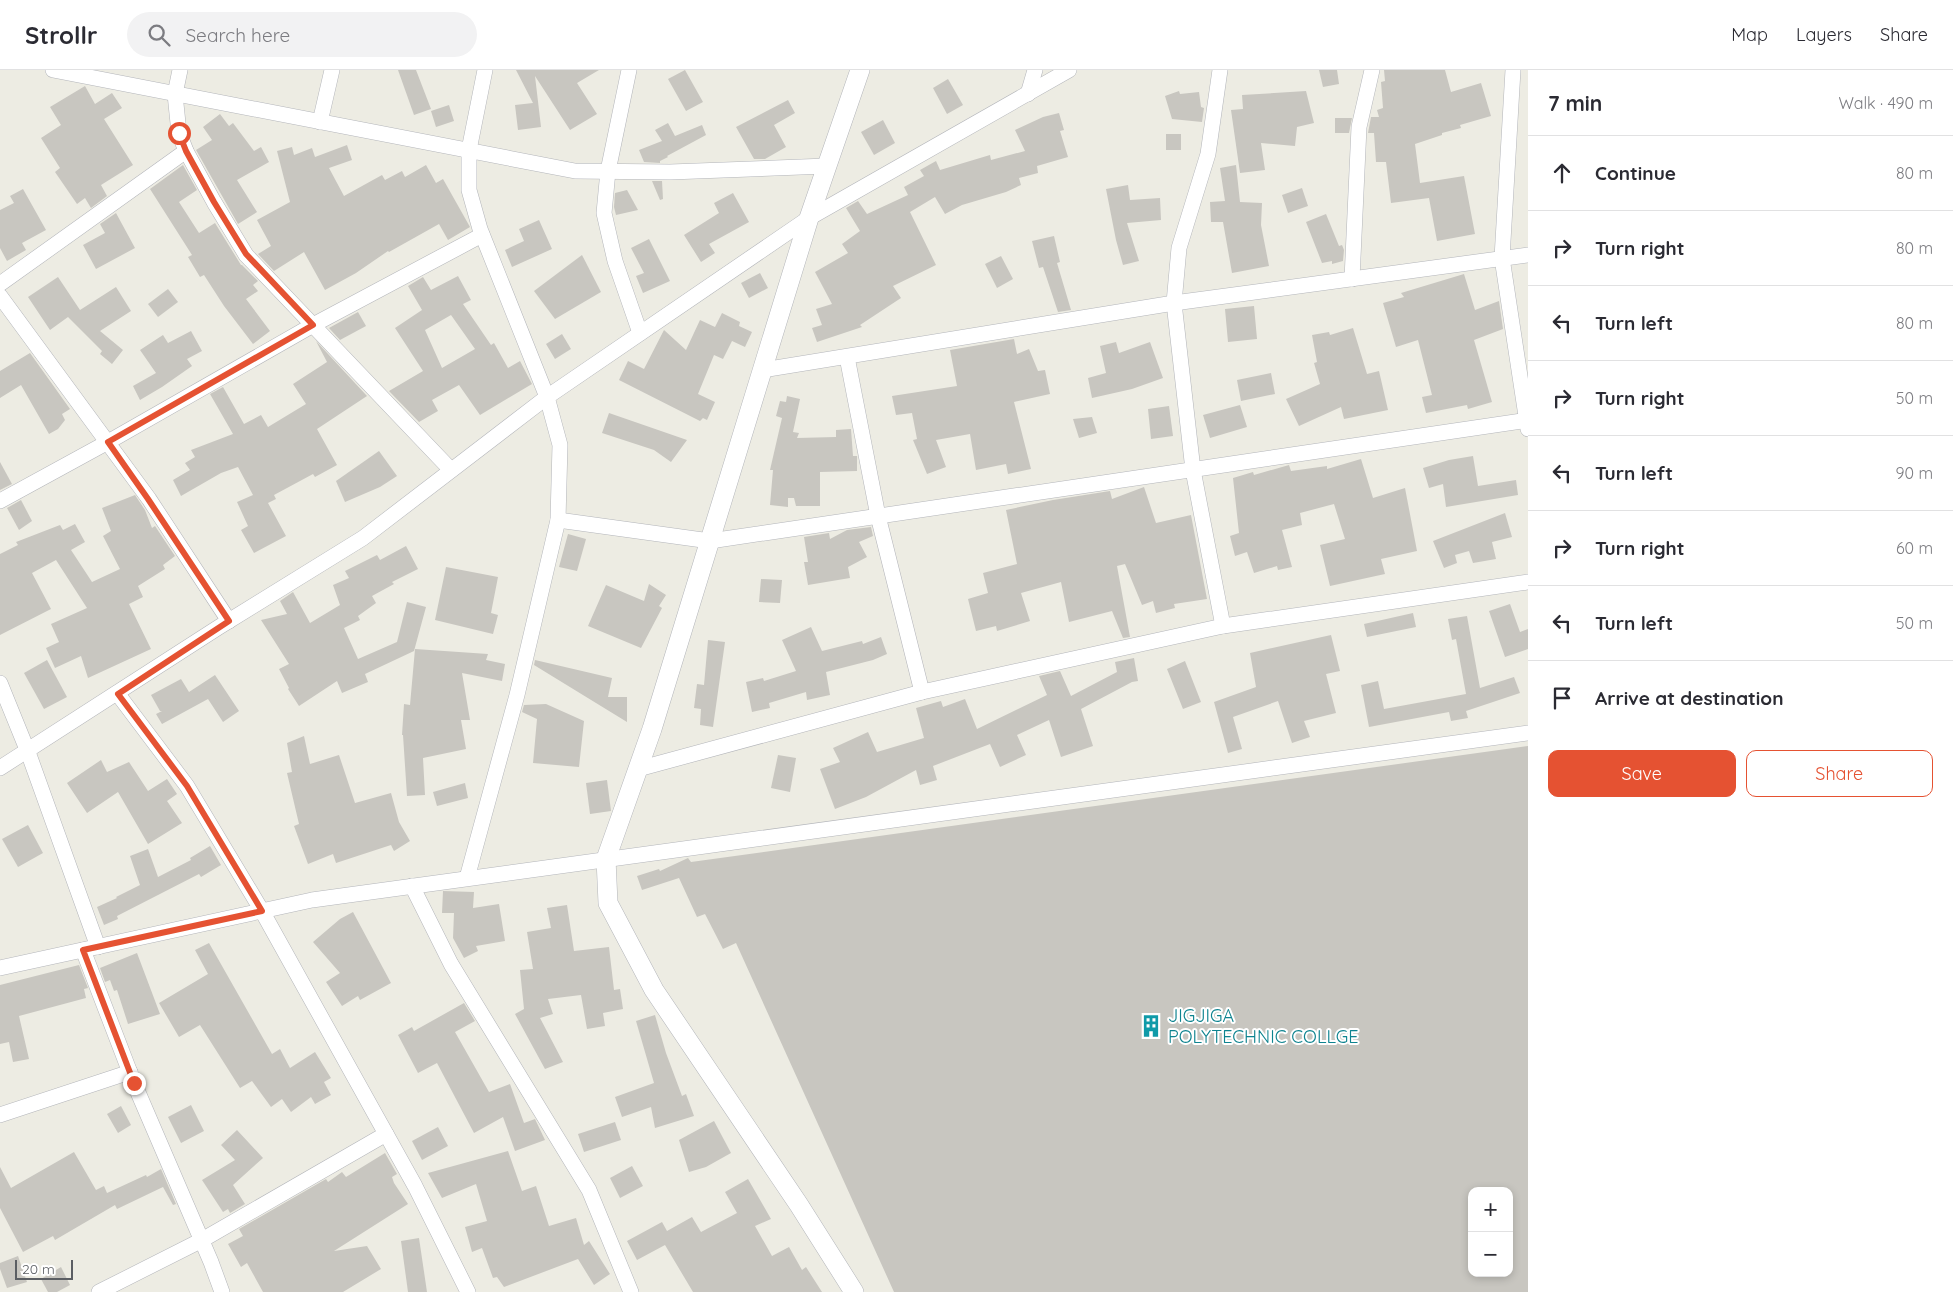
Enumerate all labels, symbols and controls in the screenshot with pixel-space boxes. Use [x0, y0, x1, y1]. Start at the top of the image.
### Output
search box [127, 12, 477, 57]
text: Strollr [25, 20, 97, 50]
icon: search [145, 21, 173, 49]
text: Search here [185, 23, 290, 47]
text: Map [1731, 23, 1768, 46]
text: Layers [1796, 23, 1852, 46]
text: Share [1880, 23, 1928, 46]
text: 7 min [1548, 90, 1602, 116]
text: Walk · 490 m [1838, 93, 1933, 113]
route start [168, 122, 191, 145]
icon: ahead [1548, 159, 1576, 187]
text: Continue [1595, 161, 1676, 185]
text: 80 m [1896, 163, 1933, 183]
icon: right [1548, 234, 1576, 262]
text: Turn right [1595, 236, 1684, 260]
text: 80 m [1896, 238, 1933, 258]
icon: left [1548, 309, 1576, 337]
text: Turn left [1595, 311, 1673, 335]
text: 80 m [1896, 313, 1933, 333]
icon: right [1548, 384, 1576, 412]
text: Turn right [1595, 386, 1684, 410]
text: 50 m [1896, 388, 1933, 408]
icon: left [1548, 459, 1576, 487]
text: Turn left [1595, 461, 1673, 485]
text: 90 m [1896, 463, 1933, 483]
icon: right [1548, 534, 1576, 562]
text: Turn right [1595, 536, 1684, 560]
text: 60 m [1896, 538, 1933, 558]
icon: left [1548, 609, 1576, 637]
text: Turn left [1595, 611, 1673, 635]
text: 50 m [1896, 613, 1933, 633]
icon: arrive [1548, 684, 1576, 712]
text: Arrive at destination [1595, 686, 1784, 710]
button: Save [1548, 750, 1736, 797]
button: Share [1746, 750, 1933, 797]
place label: JIGJIGA POLYTECHNIC COLLGE [1168, 1004, 1359, 1048]
building icon: JIGJIGA POLYTECHNIC COLLGE [1138, 1013, 1164, 1039]
route end [123, 1072, 146, 1095]
map controls [1468, 1187, 1513, 1277]
button: + [1468, 1187, 1513, 1232]
button: − [1468, 1232, 1513, 1277]
scale bar [15, 1257, 72, 1280]
text: 20 m [22, 1260, 55, 1278]

